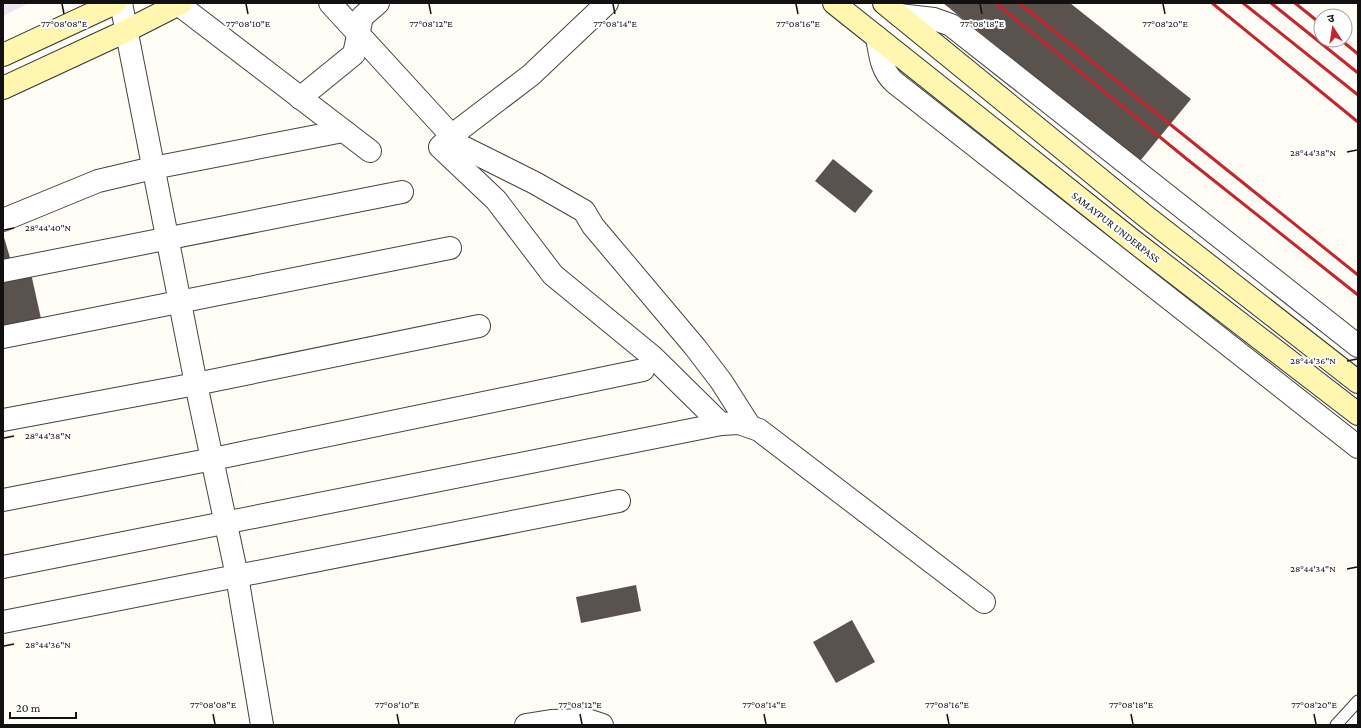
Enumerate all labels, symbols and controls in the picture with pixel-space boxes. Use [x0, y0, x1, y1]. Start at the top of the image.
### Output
north arrow [1313, 8, 1353, 48]
text: उ [1327, 12, 1336, 25]
text: 77°08'08"E [41, 18, 88, 29]
text: 77°08'10"E [226, 18, 271, 29]
text: 77°08'12"E [409, 18, 453, 29]
text: 77°08'14"E [593, 18, 637, 29]
text: 77°08'16"E [776, 18, 821, 29]
text: 77°08'18"E [960, 18, 1005, 29]
text: 77°08'20"E [1142, 18, 1188, 29]
text: 28°44'38"N [1290, 147, 1336, 158]
street label: SAMAYPUR UNDERPASS [1070, 189, 1162, 265]
text: 28°44'40"N [25, 222, 72, 233]
text: 28°44'36"N [1290, 355, 1336, 366]
text: 28°44'38"N [25, 430, 71, 441]
text: 28°44'34"N [1290, 563, 1336, 574]
text: 28°44'36"N [25, 639, 71, 650]
scale bar [10, 694, 76, 720]
text: 77°08'08"E [190, 699, 237, 710]
text: 77°08'10"E [375, 699, 420, 710]
text: 77°08'12"E [558, 699, 602, 710]
text: 77°08'14"E [742, 699, 786, 710]
text: 77°08'16"E [925, 699, 970, 710]
text: 77°08'18"E [1109, 699, 1154, 710]
text: 77°08'20"E [1291, 699, 1337, 710]
text: 20 m [16, 701, 41, 715]

